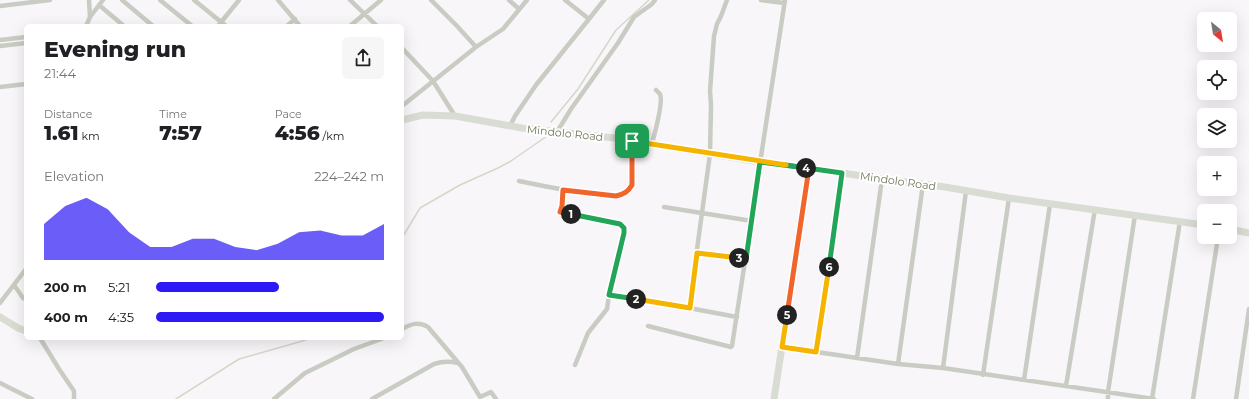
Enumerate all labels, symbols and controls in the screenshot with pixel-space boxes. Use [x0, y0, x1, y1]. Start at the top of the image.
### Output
north arrow [1197, 12, 1237, 52]
map controls [1197, 12, 1237, 244]
text: Evening run [44, 36, 186, 63]
button: share [342, 37, 384, 79]
button: locate [1197, 60, 1237, 100]
text: 21:44 [44, 65, 76, 81]
text: Distance [44, 107, 92, 121]
text: Time [159, 107, 187, 121]
text: Pace [275, 107, 302, 121]
button: layers [1197, 108, 1237, 148]
text: 1.61 [44, 121, 79, 145]
text: 7:57 [159, 121, 202, 145]
text: 4:56 [275, 121, 320, 145]
street label: Mindolo Road [526, 122, 604, 144]
pin [615, 124, 649, 158]
text: km [79, 129, 100, 143]
text: /km [320, 129, 344, 143]
icon: arrive [621, 130, 643, 152]
button: + [1197, 156, 1237, 196]
pin: 4 [796, 158, 816, 178]
text: 4 [802, 161, 810, 175]
text: Elevation [44, 168, 104, 184]
text: 224–242 m [314, 168, 384, 184]
street label: Mindolo Road [859, 169, 937, 193]
pin: 1 [561, 204, 581, 224]
button: − [1197, 204, 1237, 244]
text: 1 [569, 207, 573, 221]
pin: 3 [729, 248, 749, 268]
text: 3 [736, 251, 742, 265]
pin: 6 [819, 257, 839, 277]
text: 6 [825, 260, 833, 274]
text: 200 m [44, 279, 87, 295]
text: 5:21 [108, 279, 130, 295]
pin: 2 [626, 289, 646, 309]
text: 2 [633, 292, 639, 306]
pin: 5 [777, 305, 797, 325]
text: 5 [784, 308, 790, 322]
text: 400 m [44, 309, 88, 325]
text: 4:35 [108, 309, 134, 325]

